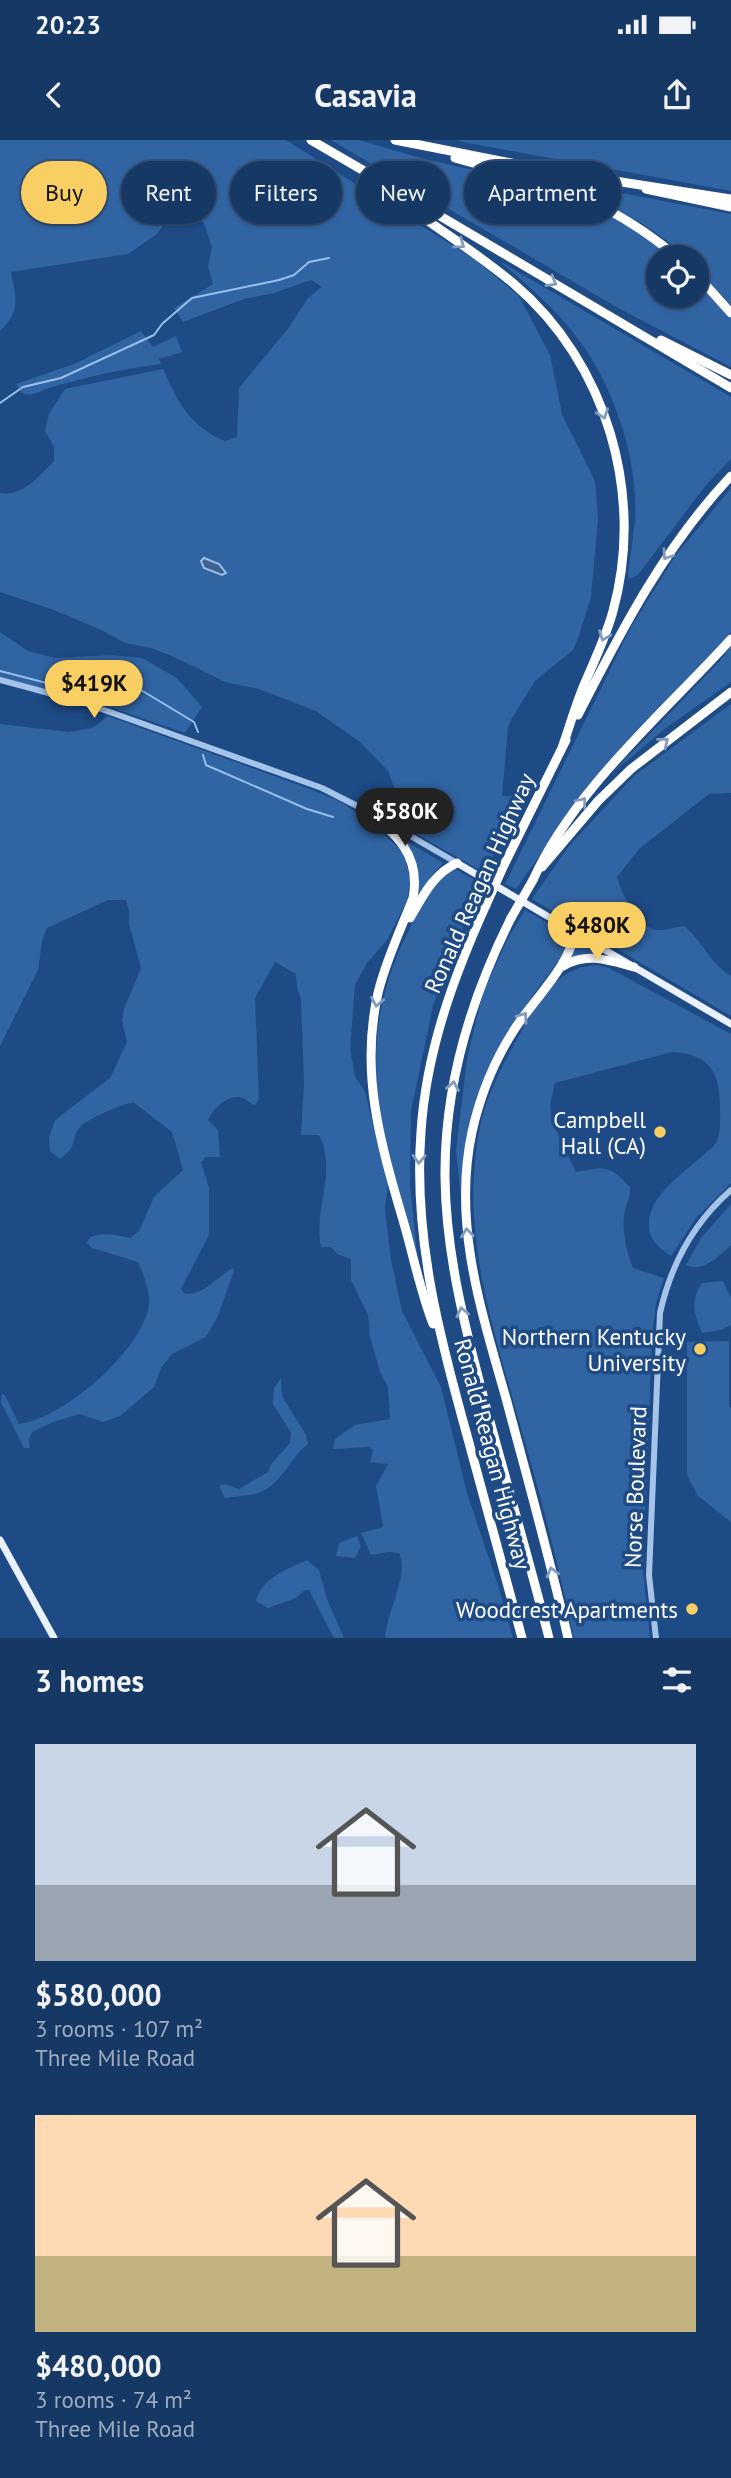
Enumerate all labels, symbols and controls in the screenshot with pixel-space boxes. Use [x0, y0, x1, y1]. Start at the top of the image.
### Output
text: 20:23 [35, 8, 101, 41]
text: Casavia [314, 74, 417, 116]
icon: back [35, 76, 73, 114]
icon: share [658, 76, 696, 114]
chip: Buy [21, 161, 107, 224]
chip: Rent [121, 161, 216, 224]
chip: Filters [230, 161, 342, 224]
chip: New [356, 161, 450, 224]
chip: Apartment [464, 161, 621, 224]
one-way arrow [452, 235, 465, 248]
map controls [646, 245, 709, 308]
button: locate [646, 245, 709, 308]
one-way arrow [545, 274, 557, 287]
one-way arrow [595, 407, 609, 420]
one-way arrow [663, 547, 675, 560]
one-way arrow [598, 630, 612, 642]
pin: $419K [45, 660, 143, 720]
text: $419K [61, 668, 127, 697]
one-way arrow [655, 738, 668, 750]
street label: Ronald Reagan Highway [417, 768, 541, 998]
pin: $580K [356, 788, 454, 848]
text: $580K [372, 796, 438, 825]
one-way arrow [574, 797, 587, 810]
pin: $480K [548, 902, 646, 962]
text: $480K [564, 910, 630, 939]
one-way arrow [370, 996, 385, 1008]
one-way arrow [515, 1012, 527, 1025]
one-way arrow [445, 1080, 460, 1092]
place label: Campbell Hall (CA) [553, 1105, 646, 1160]
marker: Campbell Hall (CA) [652, 1124, 668, 1140]
one-way arrow [412, 1153, 427, 1164]
one-way arrow [459, 1227, 474, 1238]
one-way arrow [456, 1306, 471, 1318]
place label: Northern Kentucky University [502, 1322, 686, 1377]
street label: Ronald Reagan Highway [448, 1335, 538, 1573]
marker: Northern Kentucky University [692, 1341, 708, 1357]
street label: Norse Boulevard [618, 1406, 652, 1568]
one-way arrow [546, 1566, 561, 1578]
place label: Woodcrest Apartments [456, 1595, 678, 1624]
marker: Woodcrest Apartments [684, 1601, 700, 1617]
text: 3 homes [35, 1661, 144, 1700]
icon: filters [658, 1661, 696, 1699]
icon: home [303, 1789, 429, 1915]
text: $580,000 [35, 1975, 162, 2014]
text: 3 rooms · 107 m² [35, 2014, 203, 2043]
text: Three Mile Road [35, 2043, 195, 2072]
icon: home [303, 2160, 429, 2286]
text: $480,000 [35, 2346, 162, 2385]
text: 3 rooms · 74 m² [35, 2385, 192, 2414]
text: Three Mile Road [35, 2414, 195, 2443]

